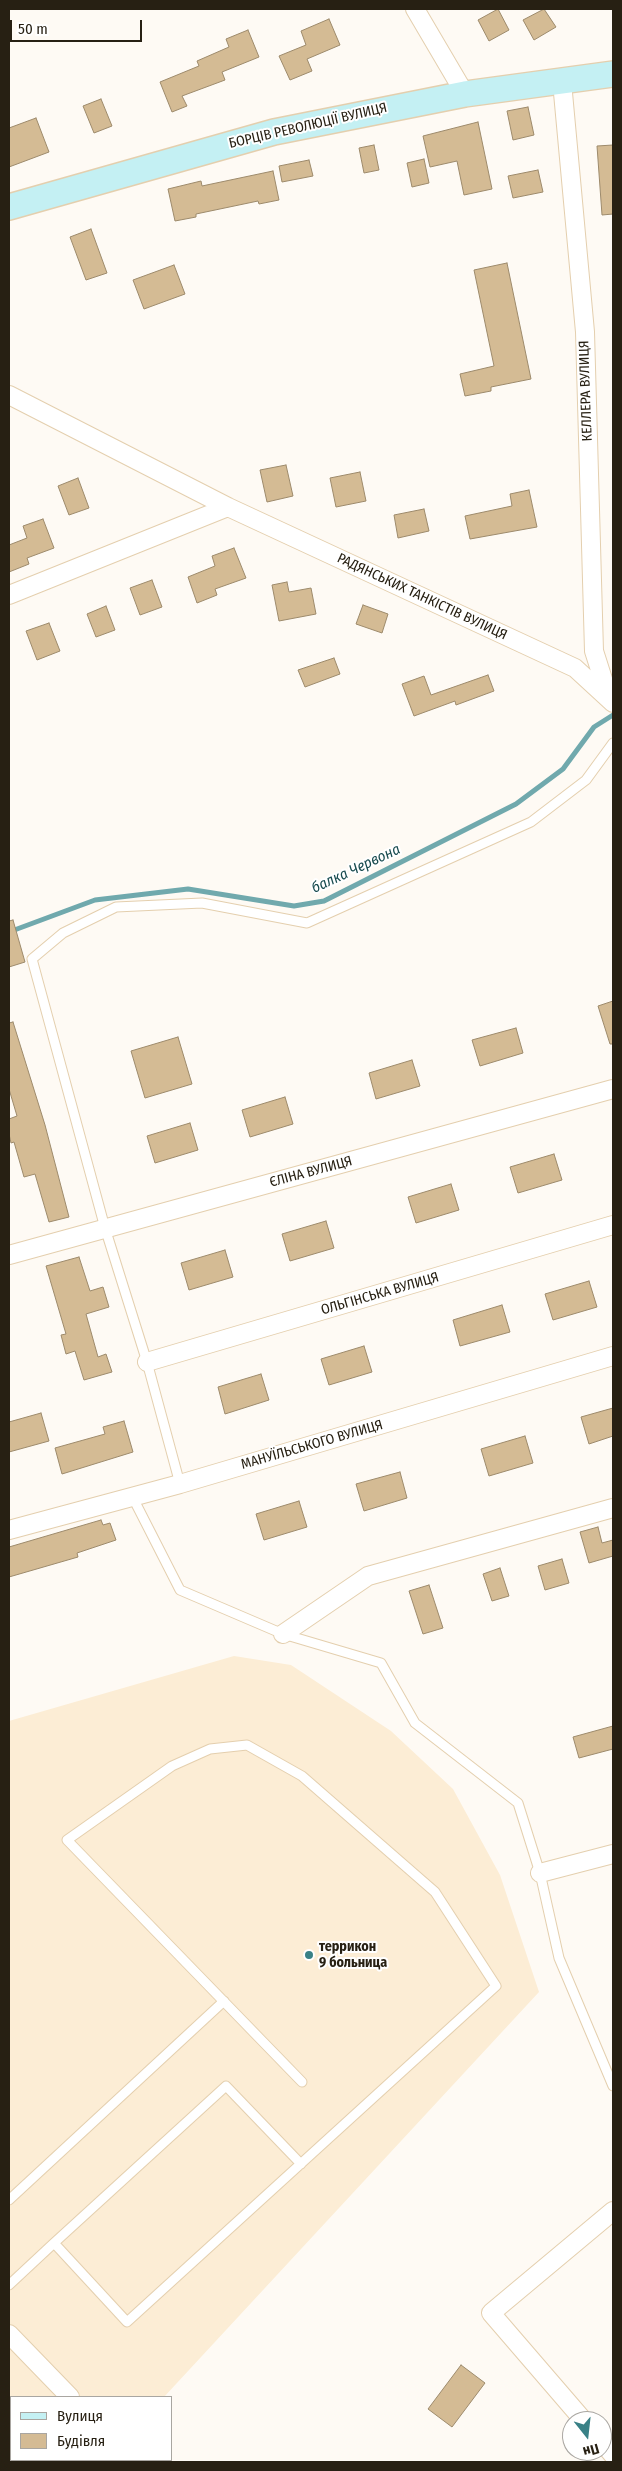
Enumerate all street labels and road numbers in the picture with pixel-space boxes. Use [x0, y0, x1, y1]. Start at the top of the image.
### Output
street label: БОРЦІВ РЕВОЛЮЦІЇ ВУЛИЦЯ [227, 100, 389, 152]
street label: КЕЛЛЕРА ВУЛИЦЯ [576, 340, 596, 442]
street label: РАДЯНСЬКИХ ТАНКІСТІВ ВУЛИЦЯ [334, 550, 510, 644]
street label: ЄЛІНА ВУЛИЦЯ [268, 1153, 354, 1191]
street label: ОЛЬГІНСЬКА ВУЛИЦЯ [319, 1269, 441, 1319]
street label: МАНУЇЛЬСЬКОГО ВУЛИЦЯ [239, 1417, 385, 1473]

